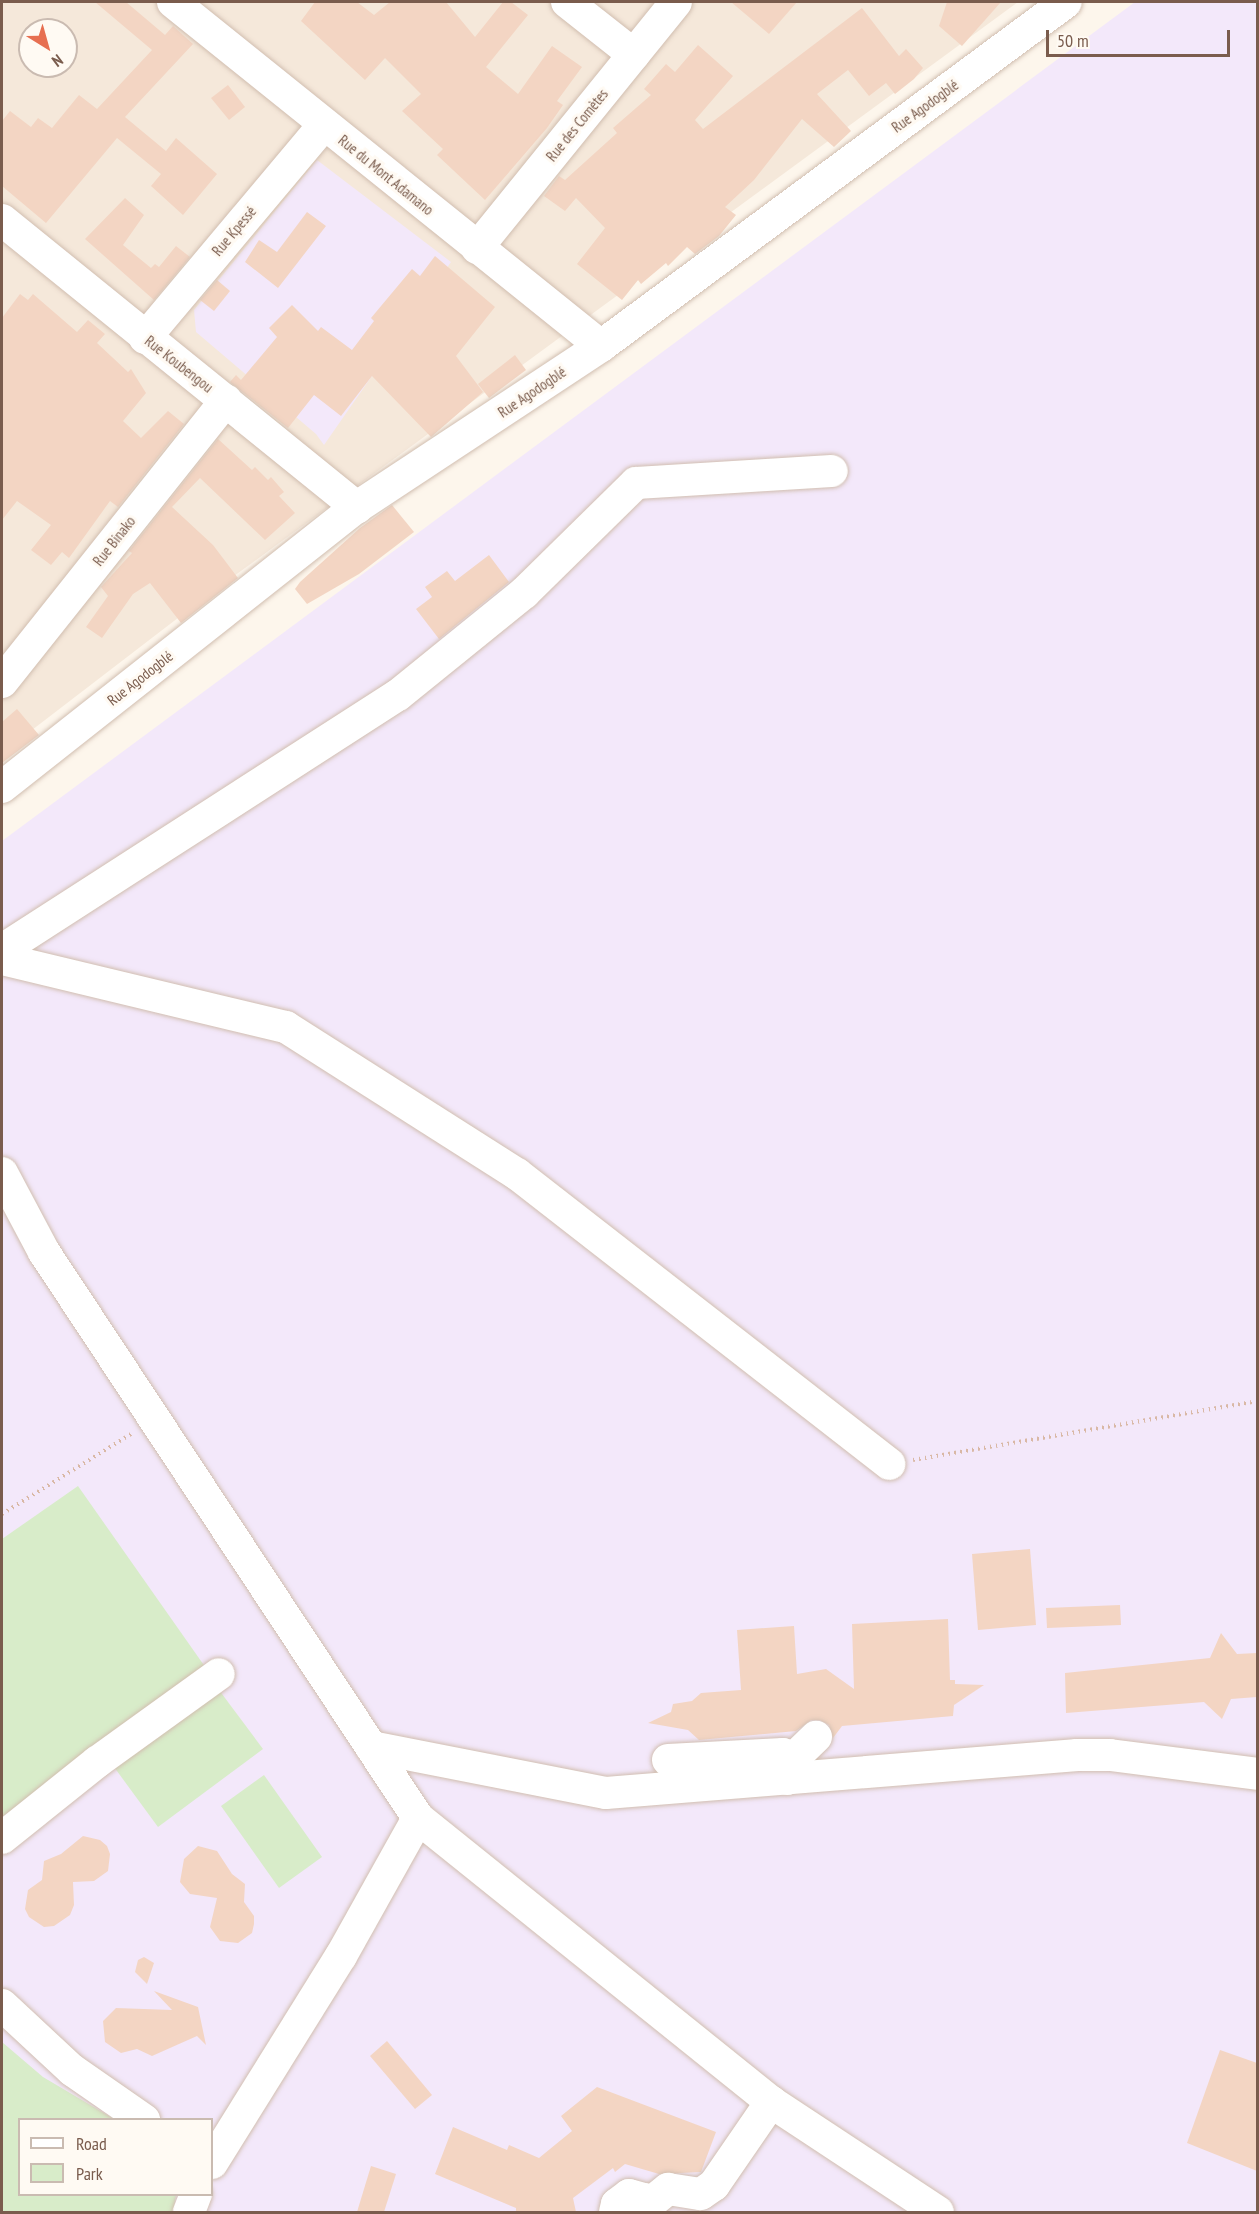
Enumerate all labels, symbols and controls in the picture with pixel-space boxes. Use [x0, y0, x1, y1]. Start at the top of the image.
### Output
north arrow [18, 18, 78, 78]
scale bar [1049, 18, 1234, 56]
text: 50 m [1057, 29, 1089, 52]
text: N [48, 50, 67, 71]
street label: Rue Agodogblé [888, 76, 962, 136]
street label: Rue des Comètes [542, 85, 612, 165]
street label: Rue du Mont Adamano [335, 131, 437, 219]
street label: Rue Kpessé [208, 203, 260, 259]
street label: Rue Koubengou [141, 332, 217, 396]
street label: Rue Agodogblé [494, 363, 570, 421]
street label: Rue Binako [89, 513, 139, 569]
street label: Rue Agodogblé [103, 647, 177, 709]
legend [18, 2118, 213, 2196]
text: Road [76, 2132, 107, 2155]
text: Park [76, 2162, 103, 2185]

